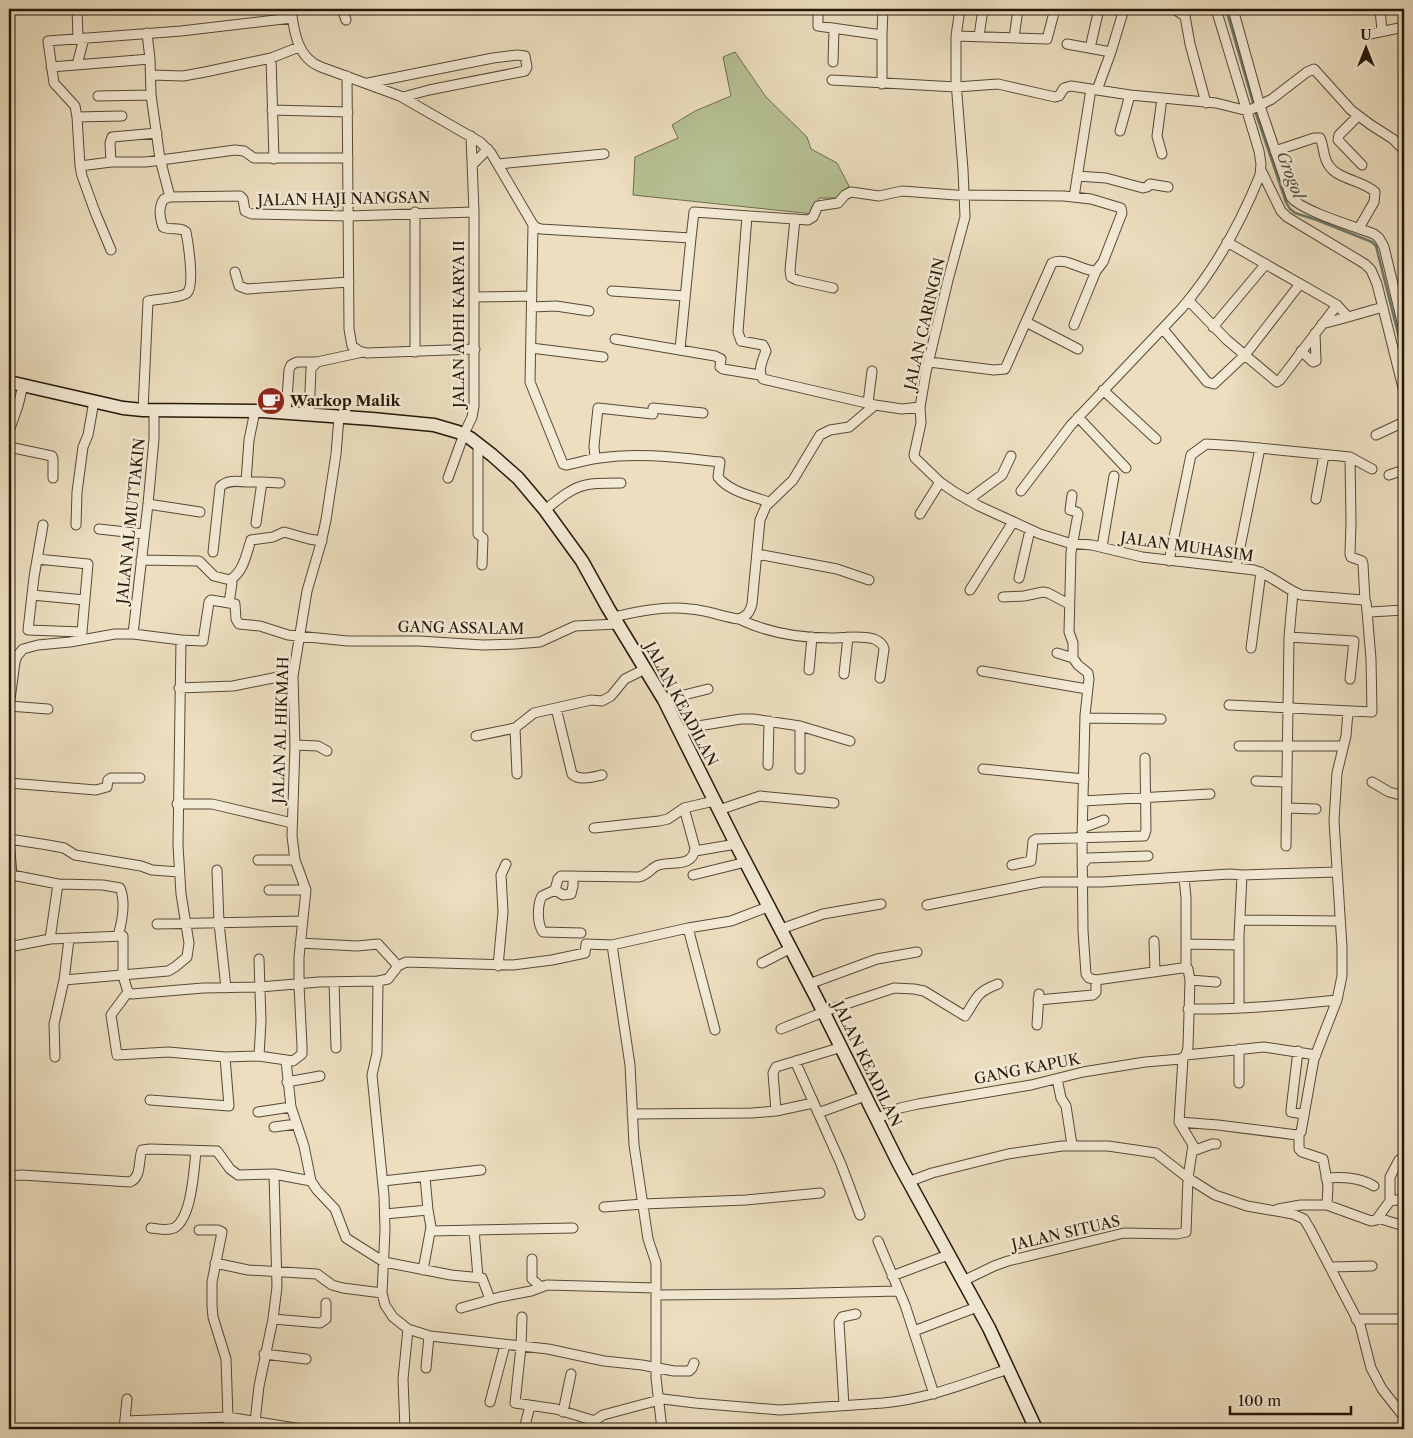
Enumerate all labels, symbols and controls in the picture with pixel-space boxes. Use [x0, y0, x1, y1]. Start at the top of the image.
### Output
north arrow [1340, 22, 1390, 72]
text: U [1360, 26, 1372, 44]
water label: Grogol [1273, 148, 1310, 203]
street label: JALAN HAJI NANGSAN [255, 187, 431, 210]
street label: JALAN ADHI KARYA II [449, 240, 468, 410]
street label: JALAN CARINGIN [900, 256, 949, 394]
cafe icon: Warkop Malik [256, 386, 286, 416]
place label: Warkop Malik [289, 391, 402, 410]
street label: JALAN AL MUTTAKIN [112, 437, 149, 607]
street label: JALAN MUHASIM [1117, 527, 1255, 565]
street label: GANG ASSALAM [397, 617, 525, 638]
street label: JALAN KEADILAN [640, 637, 722, 769]
street label: JALAN AL HIKMAH [268, 656, 293, 806]
street label: JALAN KEADILAN [828, 996, 906, 1130]
street label: GANG KAPUK [972, 1049, 1083, 1088]
street label: JALAN SITUAS [1008, 1211, 1122, 1255]
scale bar [1230, 1383, 1352, 1415]
text: 100 m [1238, 1391, 1281, 1410]

